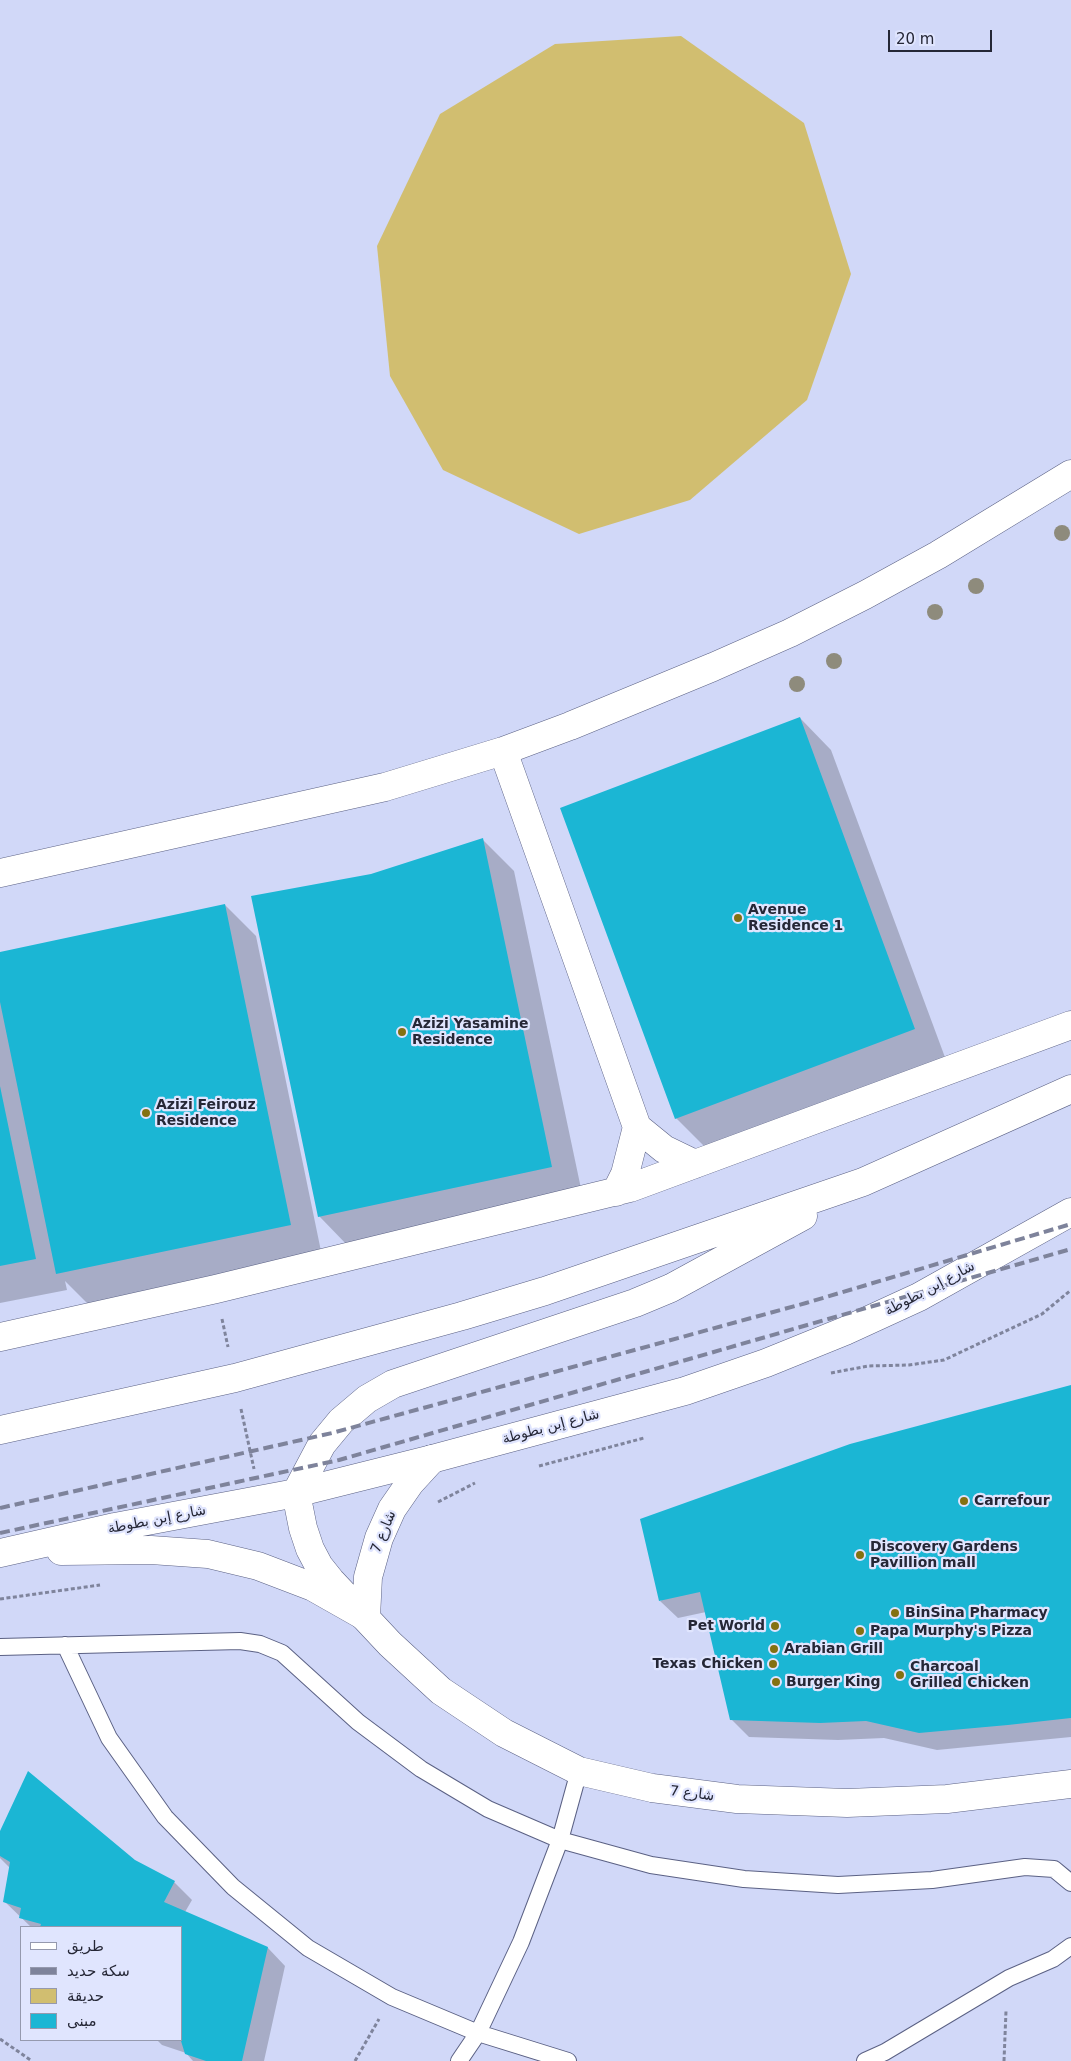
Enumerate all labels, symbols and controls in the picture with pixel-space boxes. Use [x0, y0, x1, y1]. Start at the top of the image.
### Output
scale bar [891, 20, 995, 52]
text: 20 m [896, 30, 934, 48]
place label: Avenue Residence 1 [748, 902, 843, 934]
marker: Avenue Residence 1 [732, 912, 744, 924]
place label: Azizi Yasamine Residence [412, 1016, 529, 1048]
marker: Azizi Yasamine Residence [396, 1026, 408, 1038]
place label: Azizi Feirouz Residence [156, 1097, 256, 1130]
marker: Azizi Feirouz Residence [140, 1107, 152, 1119]
street label: شارع إبن بطوطة [882, 1258, 978, 1320]
street label: شارع إبن بطوطة [501, 1406, 601, 1448]
place label: Carrefour [974, 1493, 1050, 1509]
marker: Carrefour [958, 1495, 970, 1507]
street label: شارع إبن بطوطة [106, 1502, 208, 1538]
street label: شارع 7 [368, 1508, 400, 1556]
place label: Discovery Gardens Pavillion mall [870, 1539, 1018, 1571]
marker: Discovery Gardens Pavillion mall [854, 1549, 866, 1561]
place label: BinSina Pharmacy [905, 1605, 1048, 1621]
marker: BinSina Pharmacy [889, 1607, 901, 1619]
place label: Pet World [687, 1618, 765, 1634]
marker: Pet World [769, 1620, 781, 1632]
place label: Papa Murphy's Pizza [870, 1623, 1032, 1639]
marker: Papa Murphy's Pizza [854, 1625, 866, 1637]
place label: Arabian Grill [784, 1641, 883, 1657]
marker: Arabian Grill [768, 1643, 780, 1655]
place label: Texas Chicken [652, 1656, 763, 1672]
marker: Texas Chicken [767, 1658, 779, 1670]
place label: Charcoal Grilled Chicken [910, 1659, 1029, 1691]
marker: Charcoal Grilled Chicken [894, 1669, 906, 1681]
place label: Burger King [786, 1674, 880, 1690]
marker: Burger King [770, 1676, 782, 1688]
street label: شارع 7 [669, 1783, 715, 1805]
legend [20, 1926, 182, 2041]
text: طريق [67, 1937, 104, 1955]
text: سكة حديد [67, 1962, 130, 1980]
text: حديقة [67, 1987, 104, 2005]
text: مبنى [67, 2012, 97, 2030]

